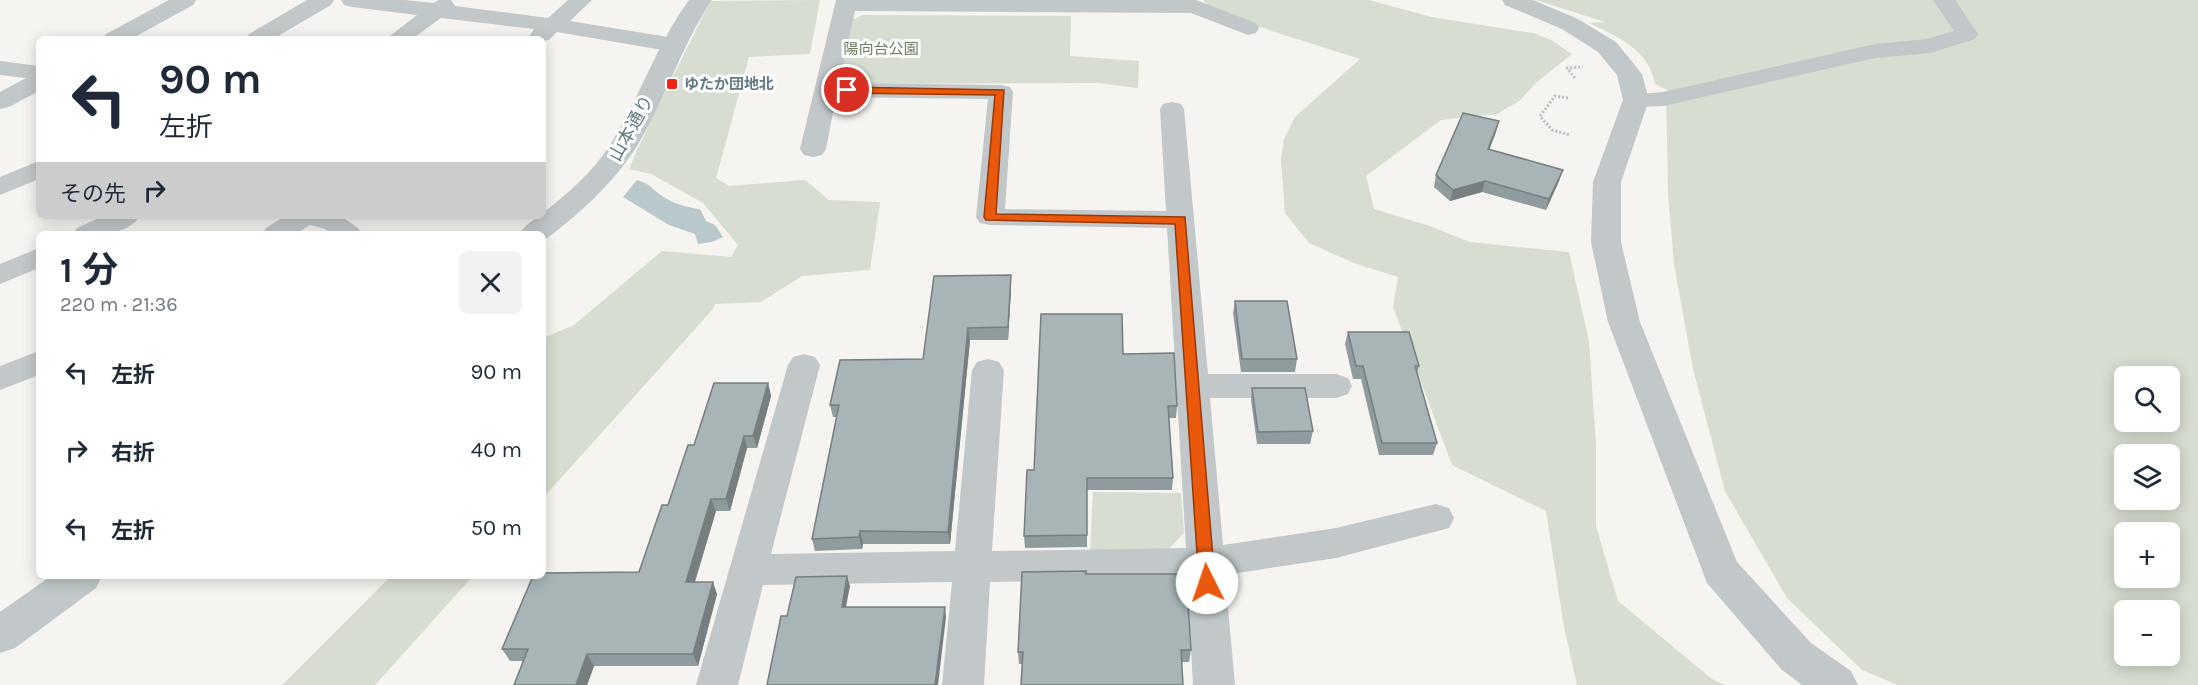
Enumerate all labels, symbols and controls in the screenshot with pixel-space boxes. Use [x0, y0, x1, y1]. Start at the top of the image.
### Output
park label: 陽向台公園 [843, 40, 919, 58]
text: 90 m [159, 54, 262, 104]
icon: left [60, 60, 138, 138]
pin [821, 64, 872, 115]
icon: arrive [830, 73, 863, 106]
place label: ゆたか団地北 [684, 75, 774, 93]
marker: ゆたか団地北 [665, 77, 679, 91]
street label: 山本通り [604, 91, 658, 165]
text: 左折 [159, 111, 213, 143]
icon: right [138, 174, 171, 207]
text: その先 [60, 181, 126, 207]
text: 1 分 [60, 249, 118, 291]
button: close [459, 251, 522, 314]
text: 220 m · 21:36 [60, 293, 178, 316]
icon: left [60, 356, 93, 389]
text: 90 m [470, 359, 522, 385]
text: 左折 [111, 362, 155, 388]
map controls [2114, 366, 2180, 666]
button: search [2114, 366, 2180, 432]
icon: right [60, 434, 93, 467]
text: 40 m [471, 437, 522, 463]
text: 右折 [111, 440, 155, 466]
button: layers [2114, 444, 2180, 510]
icon: left [60, 512, 93, 545]
text: 50 m [471, 515, 522, 541]
text: 左折 [111, 518, 155, 544]
button: + [2114, 522, 2180, 588]
position arrow [1175, 551, 1239, 615]
button: − [2114, 600, 2180, 666]

